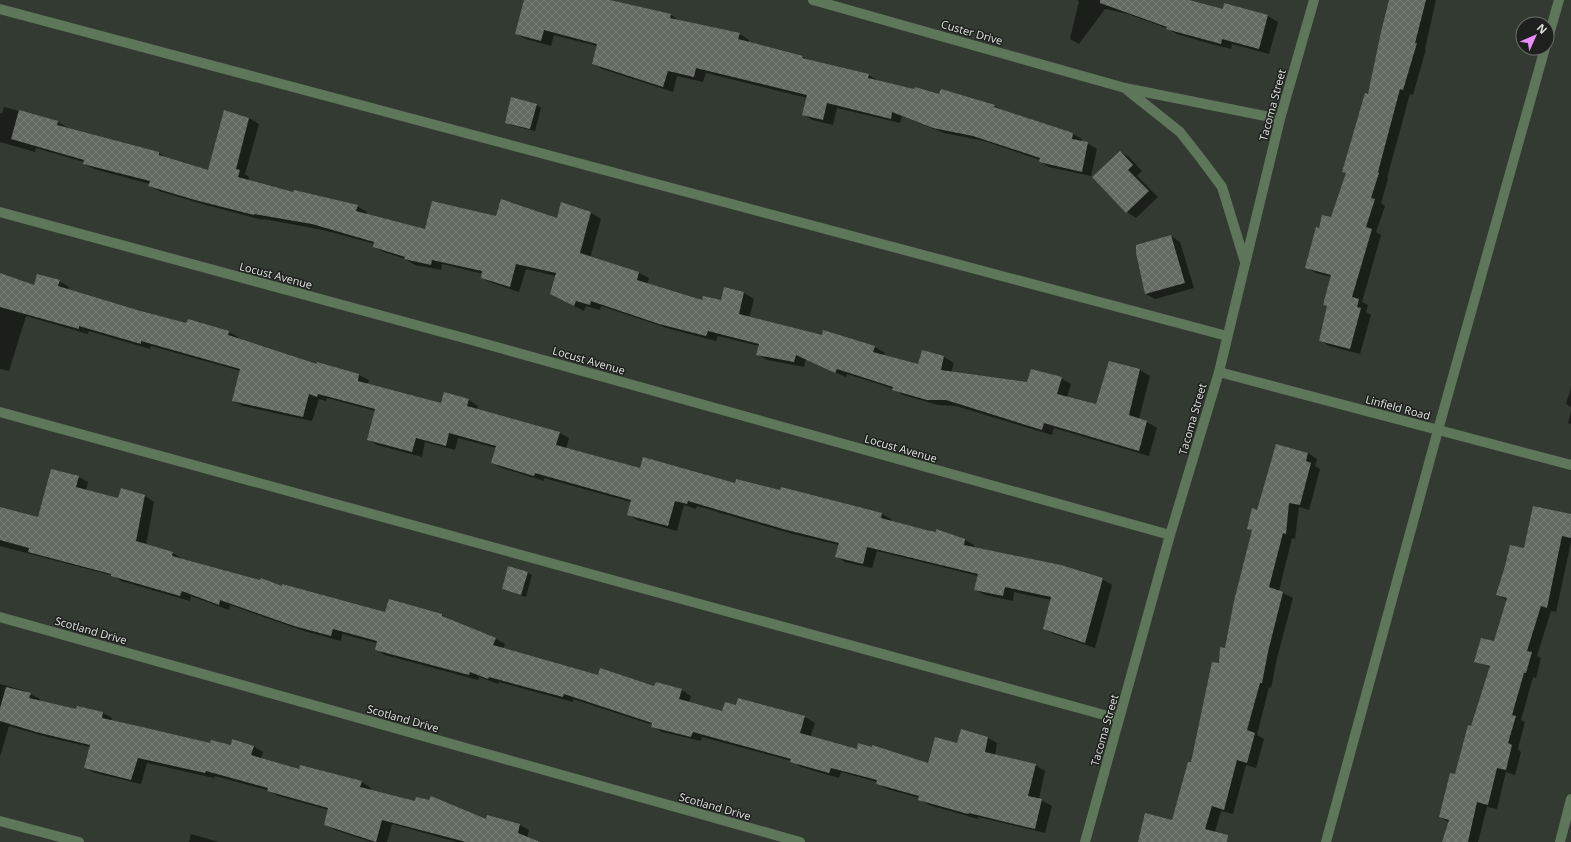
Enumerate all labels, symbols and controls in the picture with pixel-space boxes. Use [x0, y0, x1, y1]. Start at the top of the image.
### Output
street label: Custer Drive [940, 16, 1004, 48]
north arrow [1515, 16, 1555, 56]
text: N [1534, 20, 1551, 37]
street label: Tacoma Street [1255, 67, 1289, 143]
street label: Locust Avenue [238, 258, 314, 292]
street label: Locust Avenue [551, 342, 627, 378]
street label: Tacoma Street [1175, 381, 1209, 457]
street label: Linfield Road [1364, 391, 1432, 423]
street label: Locust Avenue [863, 430, 939, 466]
street label: Scotland Drive [53, 613, 129, 647]
street label: Tacoma Street [1087, 692, 1121, 768]
street label: Scotland Drive [365, 701, 441, 735]
street label: Scotland Drive [677, 789, 753, 823]

